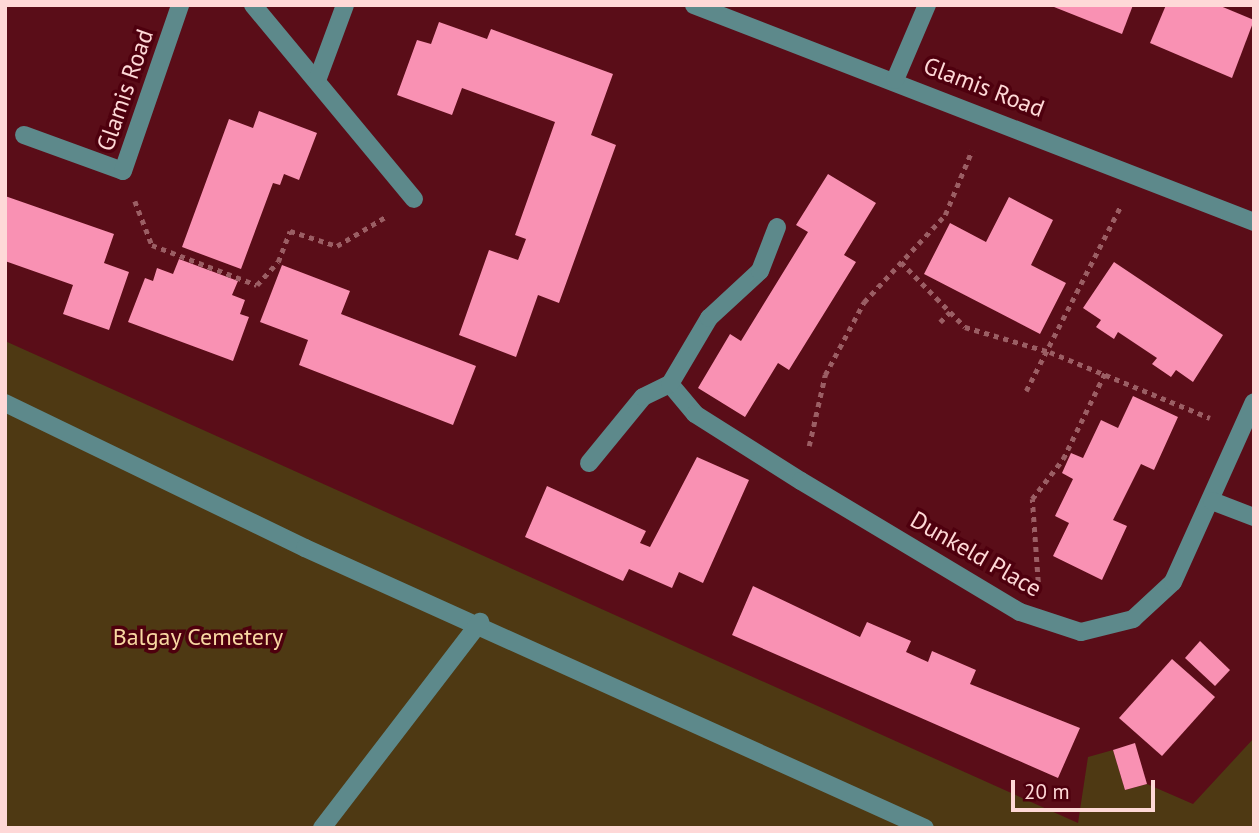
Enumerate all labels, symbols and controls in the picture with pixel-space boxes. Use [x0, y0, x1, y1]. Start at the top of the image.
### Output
street label: Glamis Road [91, 25, 159, 155]
street label: Glamis Road [920, 51, 1048, 123]
street label: Dunkeld Place [905, 505, 1047, 603]
park label: Balgay Cemetery [112, 623, 284, 651]
scale bar [1014, 766, 1158, 810]
text: 20 m [1024, 778, 1070, 805]

